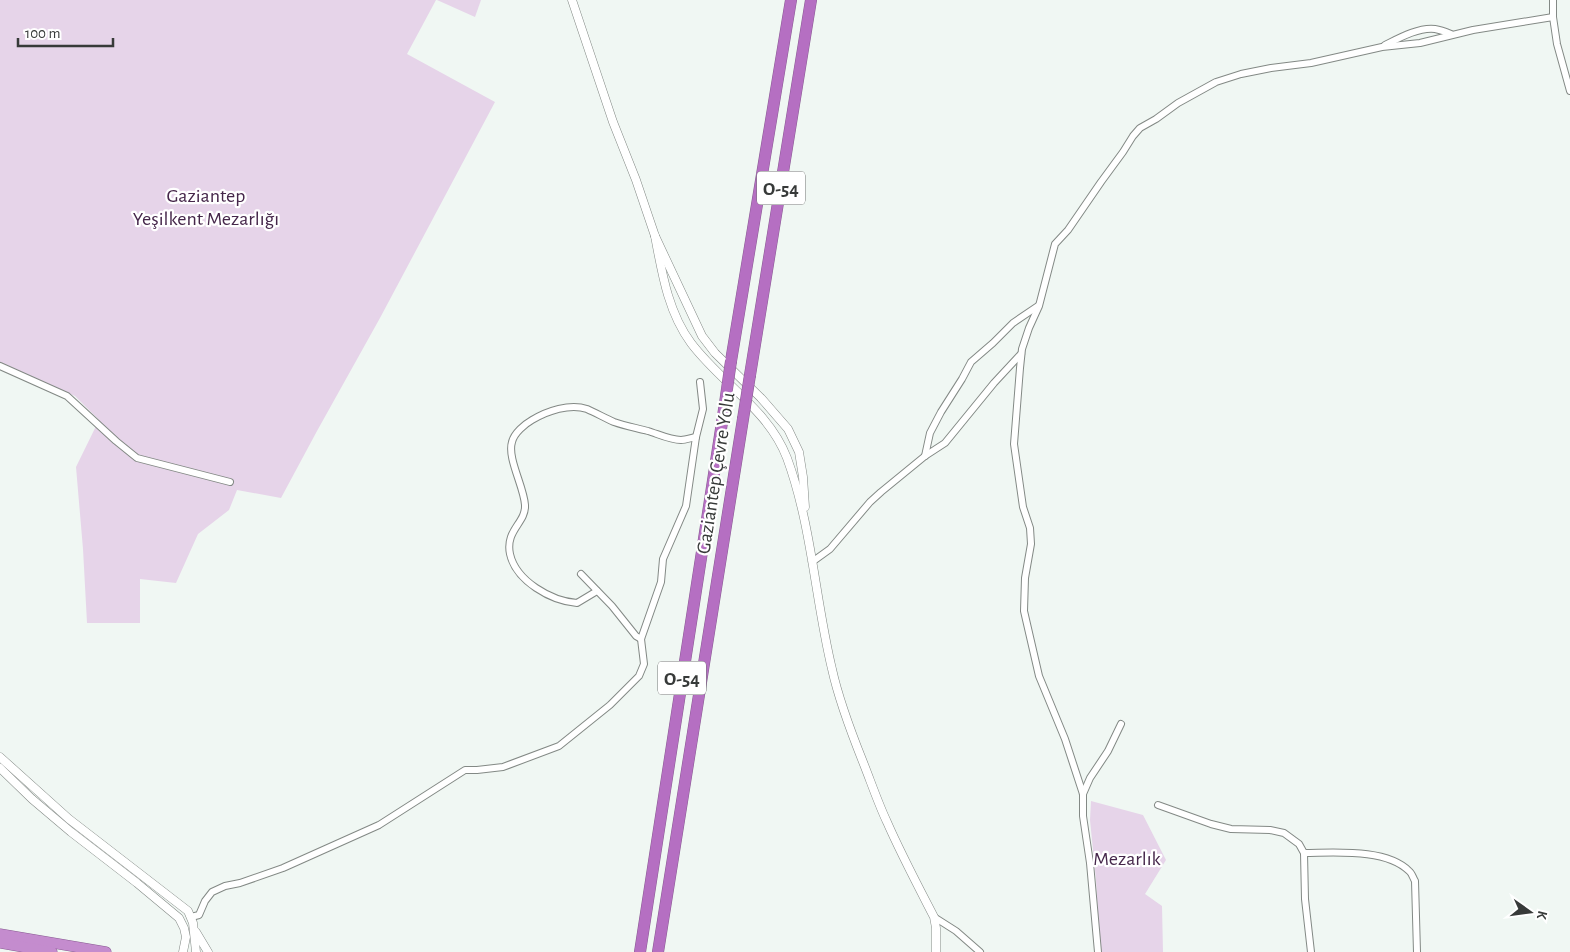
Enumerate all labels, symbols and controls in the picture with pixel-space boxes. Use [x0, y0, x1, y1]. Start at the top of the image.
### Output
scale bar [18, 15, 112, 47]
text: 100 m [25, 26, 60, 41]
road number: O-54 [757, 172, 805, 204]
park label: Gaziantep Yeşilkent Mezarlığı [133, 186, 279, 229]
street label: Gaziantep Çevre Yolu [693, 391, 739, 555]
road number: O-54 [658, 661, 706, 694]
park label: Mezarlık [1093, 849, 1161, 869]
north arrow [1505, 887, 1555, 937]
text: K [1534, 909, 1549, 921]

